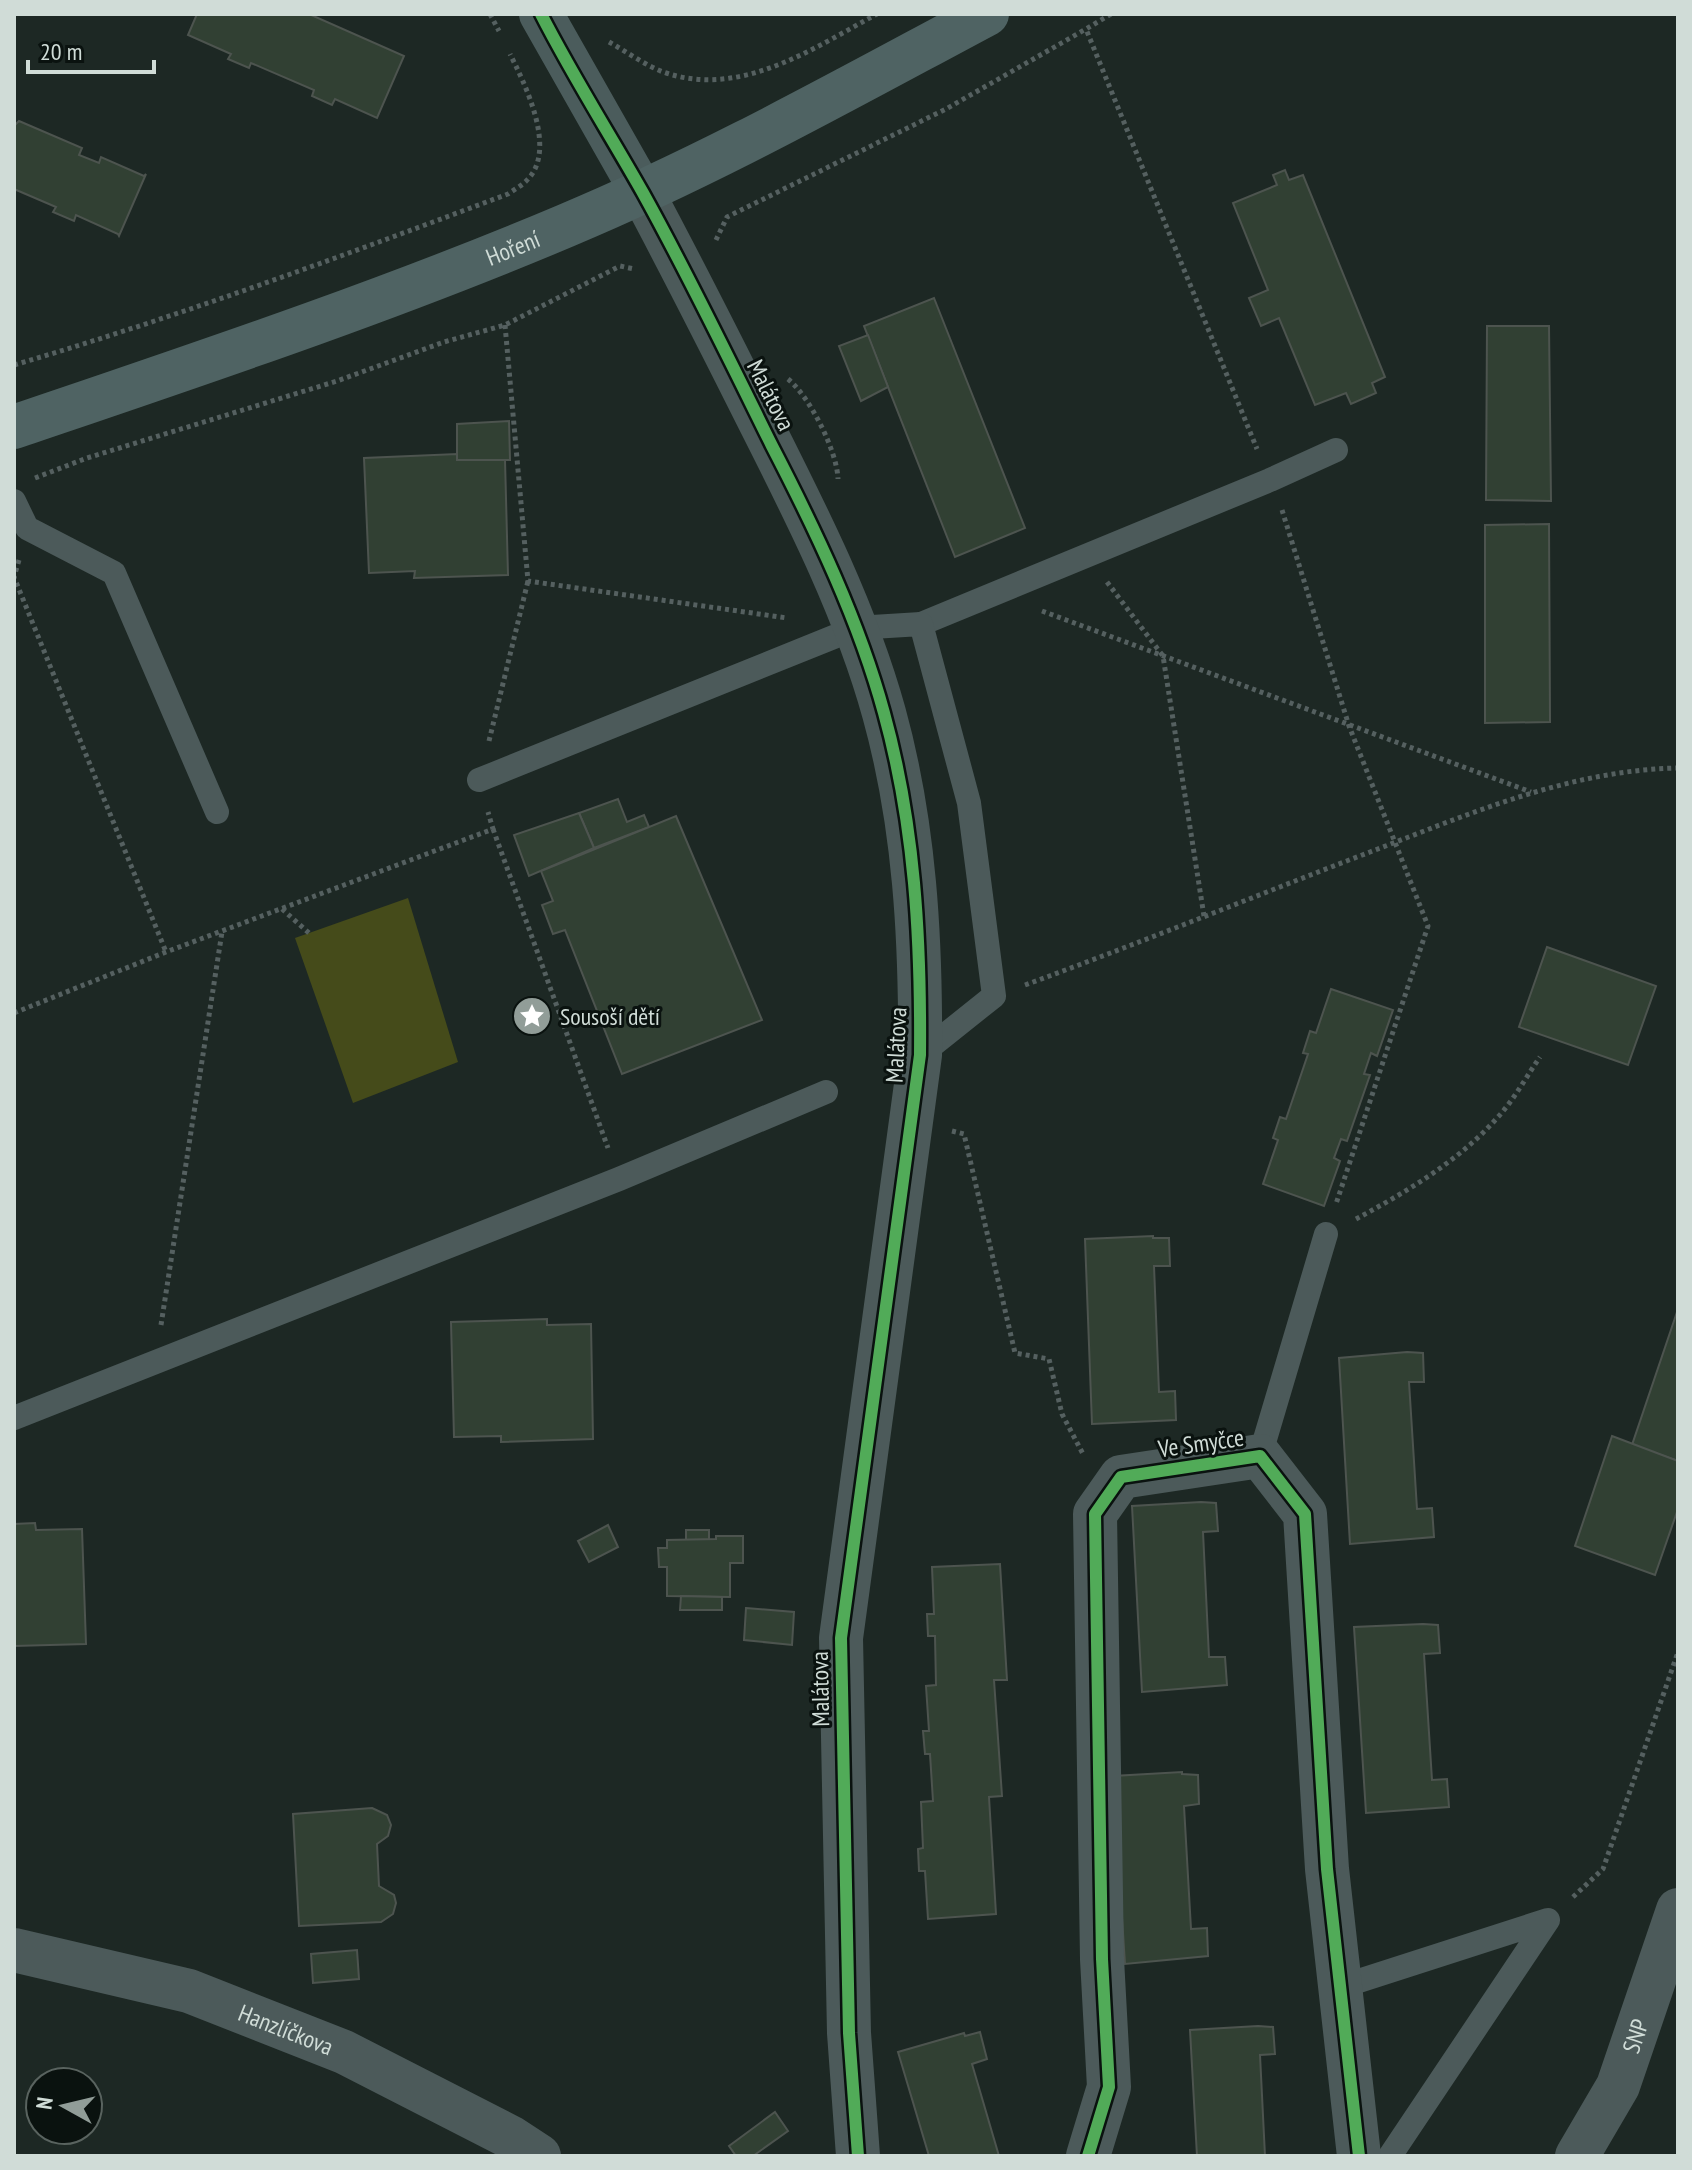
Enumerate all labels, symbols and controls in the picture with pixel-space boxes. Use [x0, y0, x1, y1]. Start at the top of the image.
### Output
scale bar [28, 24, 154, 74]
text: 20 m [40, 36, 82, 67]
street label: Hoření [481, 223, 544, 272]
street label: Malátova [740, 354, 802, 436]
place icon: Sousoší dětí [511, 995, 553, 1037]
place label: Sousoší dětí [560, 1001, 660, 1032]
street label: Malátova [879, 1006, 913, 1084]
street label: Ve Smyčce [1155, 1422, 1246, 1464]
street label: Malátova [804, 1651, 836, 1727]
street label: Hanzlíčkova [234, 1997, 338, 2062]
street label: SNP [1615, 2015, 1655, 2057]
north arrow [24, 2066, 104, 2146]
text: N [30, 2095, 59, 2111]

